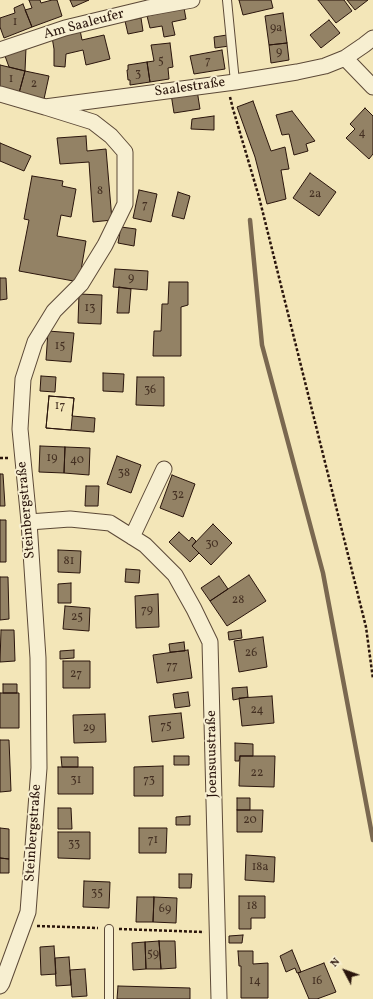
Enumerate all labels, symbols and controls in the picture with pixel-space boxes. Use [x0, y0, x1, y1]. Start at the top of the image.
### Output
street label: Am Saaleufer [42, 6, 126, 44]
house number: 1 [13, 16, 17, 30]
house number: 9a [270, 22, 282, 36]
house number: 9 [276, 46, 282, 60]
house number: 5 [158, 55, 164, 69]
house number: 7 [205, 55, 211, 69]
house number: 3 [135, 68, 141, 82]
house number: 1 [9, 73, 13, 87]
street label: Saalestraße [154, 75, 226, 101]
house number: 2 [31, 78, 37, 92]
house number: 4 [358, 127, 366, 141]
house number: 8 [97, 185, 103, 199]
house number: 2a [309, 188, 321, 202]
house number: 7 [142, 199, 148, 213]
house number: 9 [128, 272, 134, 286]
house number: 13 [85, 302, 95, 316]
house number: 15 [55, 340, 65, 354]
house number: 36 [144, 384, 156, 398]
house number: 17 [55, 400, 65, 414]
house number: 19 [47, 452, 57, 466]
house number: 40 [70, 454, 84, 468]
street label: Steinbergstraße [14, 461, 40, 559]
house number: 38 [118, 467, 130, 481]
house number: 32 [172, 489, 184, 503]
house number: 30 [205, 538, 219, 552]
house number: 81 [64, 555, 74, 569]
house number: 28 [232, 594, 244, 608]
house number: 79 [141, 604, 153, 618]
house number: 25 [71, 611, 83, 625]
house number: 26 [245, 647, 257, 661]
house number: 77 [166, 660, 178, 674]
house number: 27 [70, 668, 82, 682]
house number: 24 [250, 704, 264, 718]
street label: Joensuustraße [204, 710, 222, 798]
house number: 75 [160, 720, 172, 734]
house number: 29 [83, 722, 95, 736]
house number: 22 [251, 767, 263, 781]
house number: 31 [71, 774, 81, 788]
house number: 73 [143, 774, 155, 788]
street label: Steinbergstraße [22, 784, 46, 882]
house number: 20 [243, 814, 257, 828]
house number: 71 [148, 834, 158, 848]
house number: 33 [68, 838, 80, 852]
house number: 18a [252, 861, 268, 875]
house number: 35 [91, 887, 103, 901]
house number: 18 [247, 900, 257, 914]
house number: 69 [159, 903, 171, 917]
house number: 59 [147, 948, 159, 962]
north arrow [325, 951, 365, 991]
text: N [327, 955, 344, 971]
house number: 14 [249, 975, 261, 989]
house number: 16 [312, 975, 322, 989]

